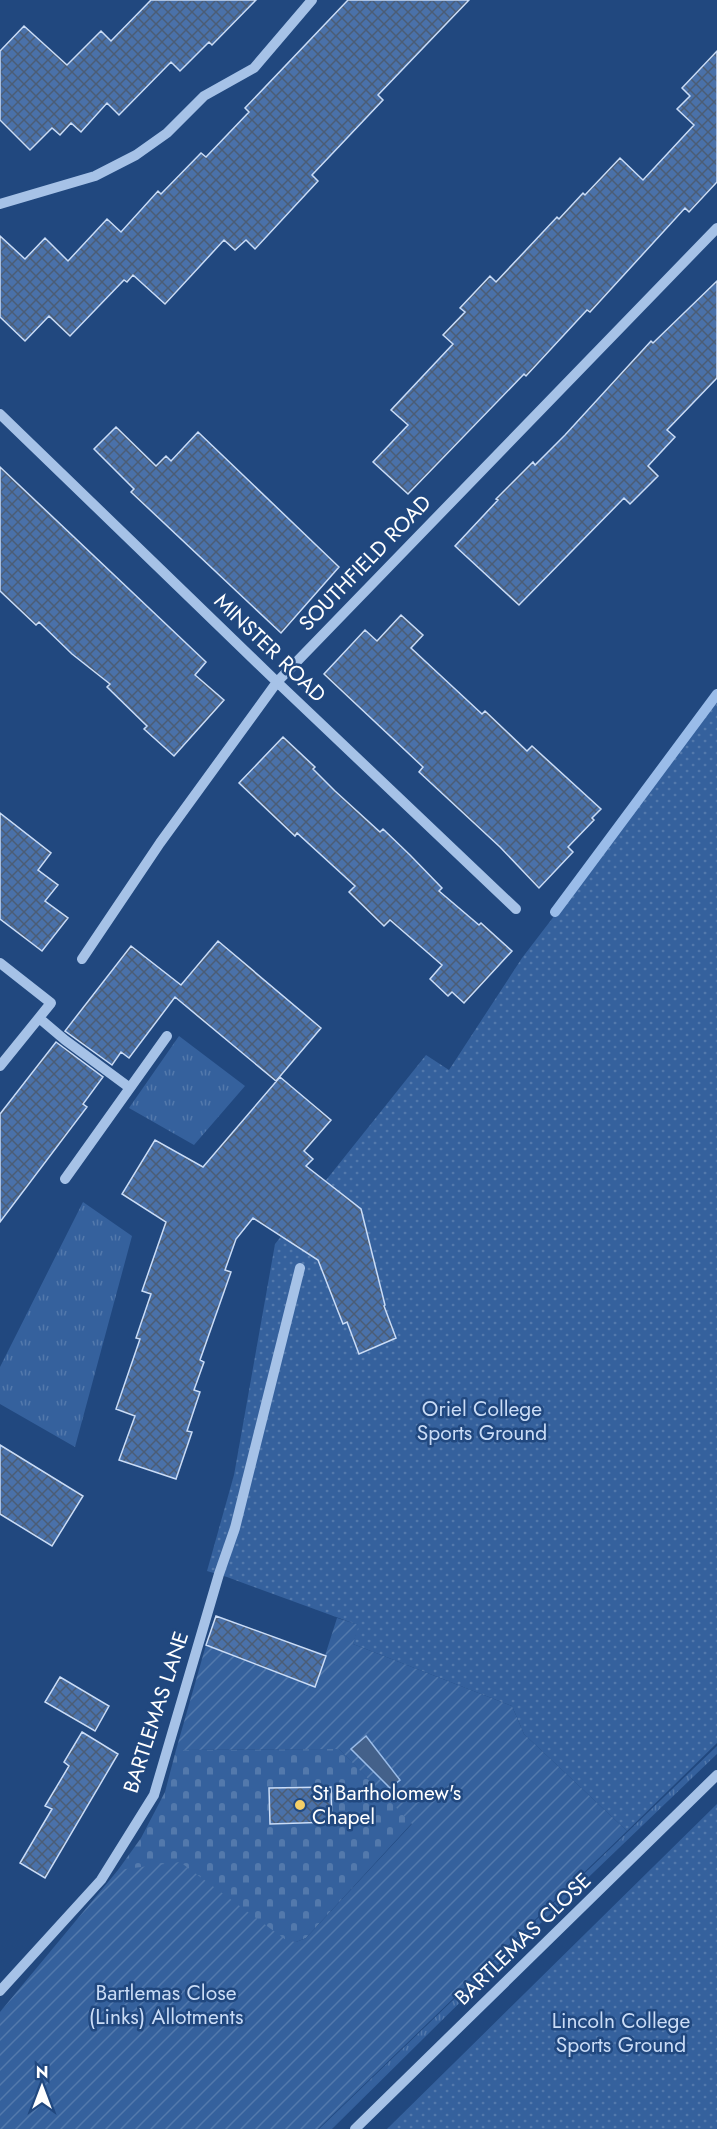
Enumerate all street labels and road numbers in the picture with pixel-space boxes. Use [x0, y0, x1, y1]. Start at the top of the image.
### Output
street label: SOUTHFIELD ROAD [292, 488, 438, 638]
street label: MINSTER ROAD [207, 587, 333, 709]
street label: BARTLEMAS LANE [116, 1627, 196, 1797]
street label: BARTLEMAS CLOSE [448, 1866, 598, 2012]

